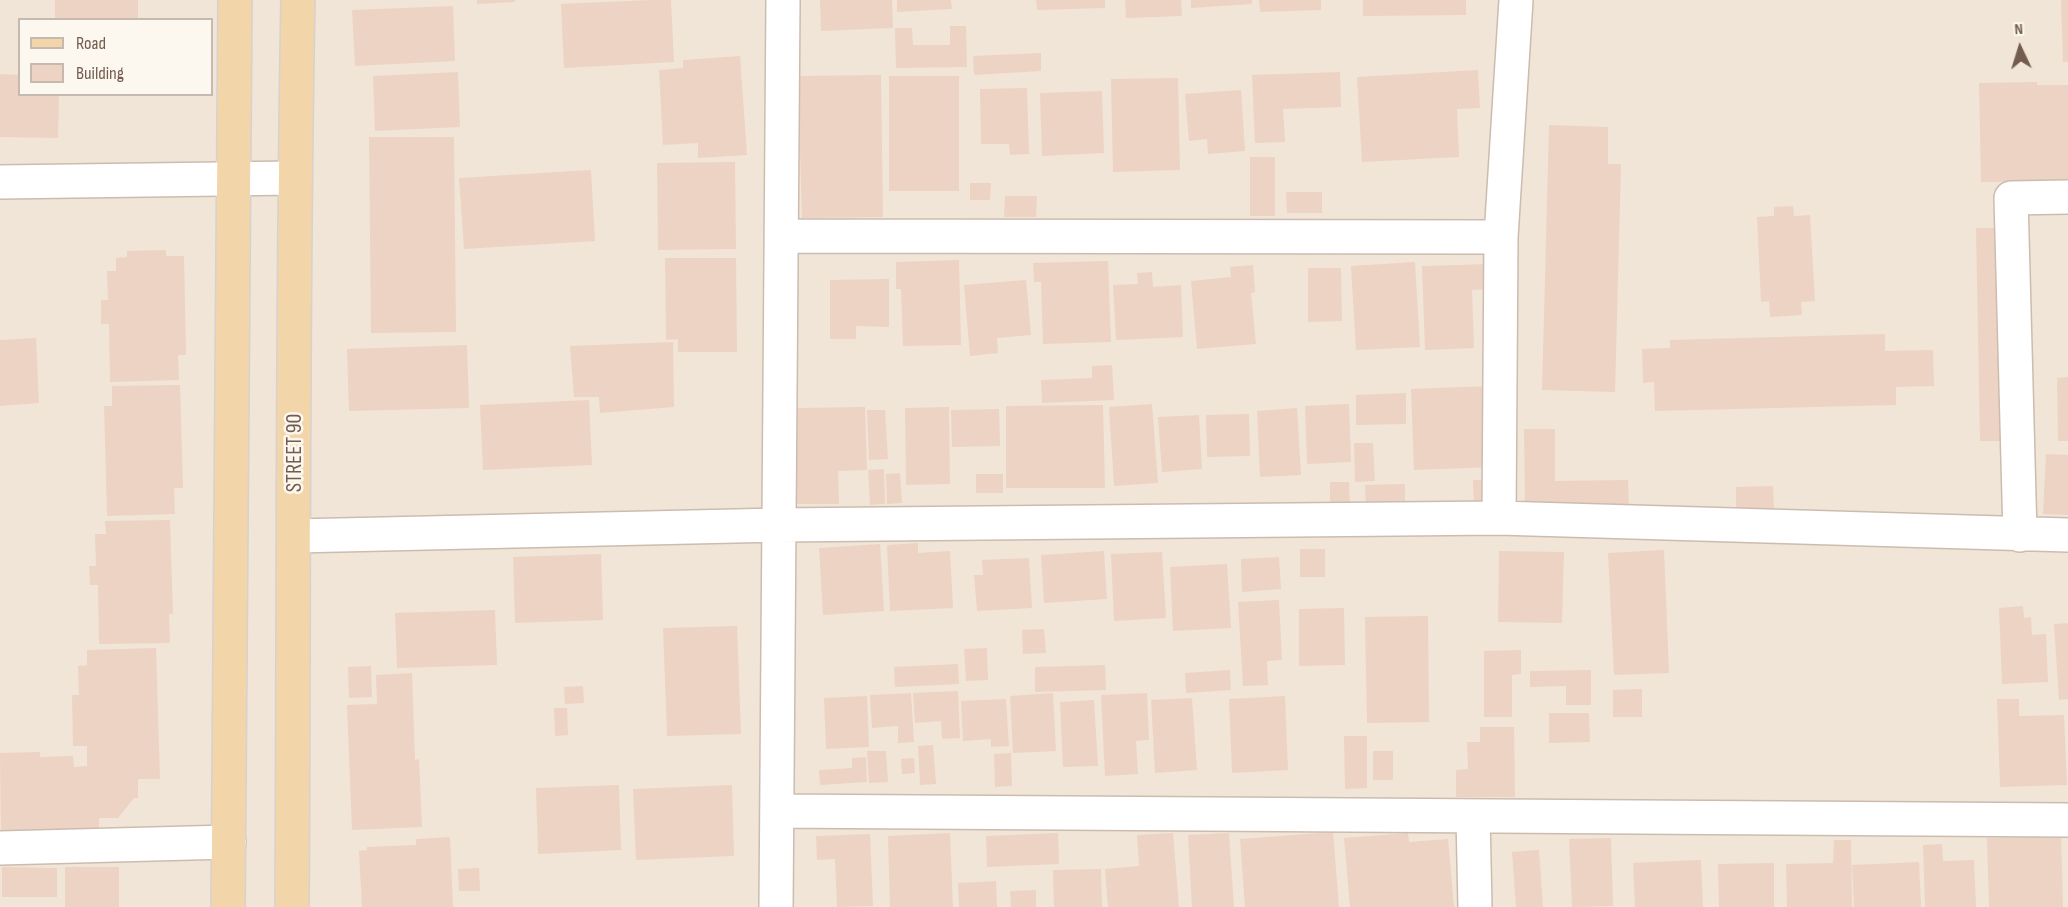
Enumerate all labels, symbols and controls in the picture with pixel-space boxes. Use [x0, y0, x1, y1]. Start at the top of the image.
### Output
legend [18, 18, 213, 96]
north arrow [1990, 18, 2050, 78]
text: N [2014, 20, 2024, 39]
text: Road [76, 33, 106, 54]
text: Building [76, 63, 124, 84]
street label: STREET 90 [282, 414, 308, 492]

